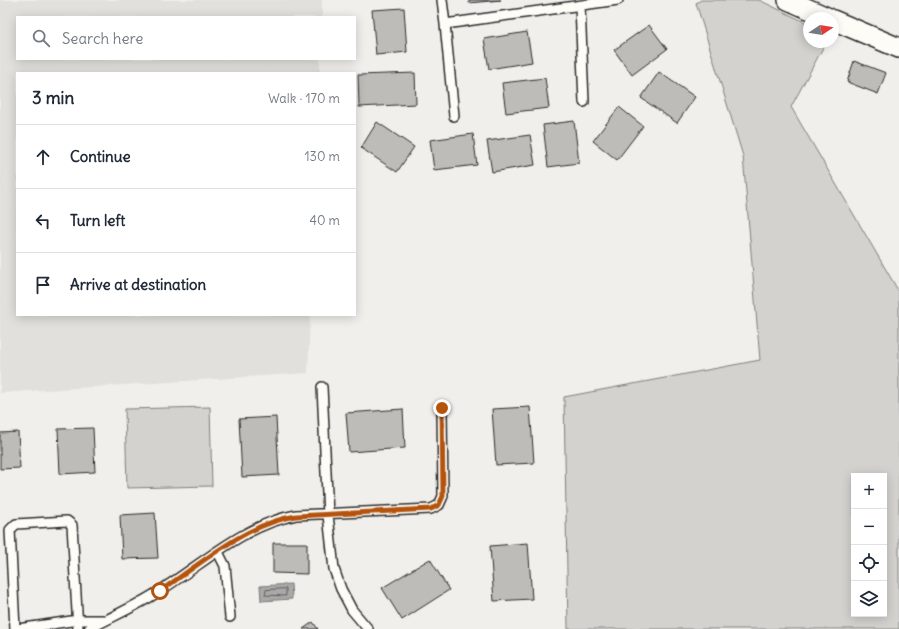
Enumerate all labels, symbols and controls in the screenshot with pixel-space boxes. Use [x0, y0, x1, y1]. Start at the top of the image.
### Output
north arrow [803, 12, 839, 48]
search box [16, 16, 356, 60]
icon: search [30, 27, 52, 49]
text: Search here [62, 29, 143, 48]
text: 3 min [32, 87, 74, 109]
text: Walk · 170 m [268, 90, 340, 107]
icon: ahead [32, 146, 54, 168]
text: Continue [70, 147, 131, 166]
text: 130 m [304, 148, 340, 165]
icon: left [32, 210, 54, 232]
text: Turn left [70, 211, 125, 230]
text: 40 m [309, 212, 340, 229]
icon: arrive [32, 274, 54, 296]
text: Arrive at destination [70, 275, 206, 294]
route end [433, 399, 451, 417]
map controls [851, 473, 887, 617]
button: + [851, 473, 887, 509]
button: − [851, 509, 887, 545]
button: locate [851, 545, 887, 581]
button: layers [851, 581, 887, 617]
route start [151, 582, 169, 600]

